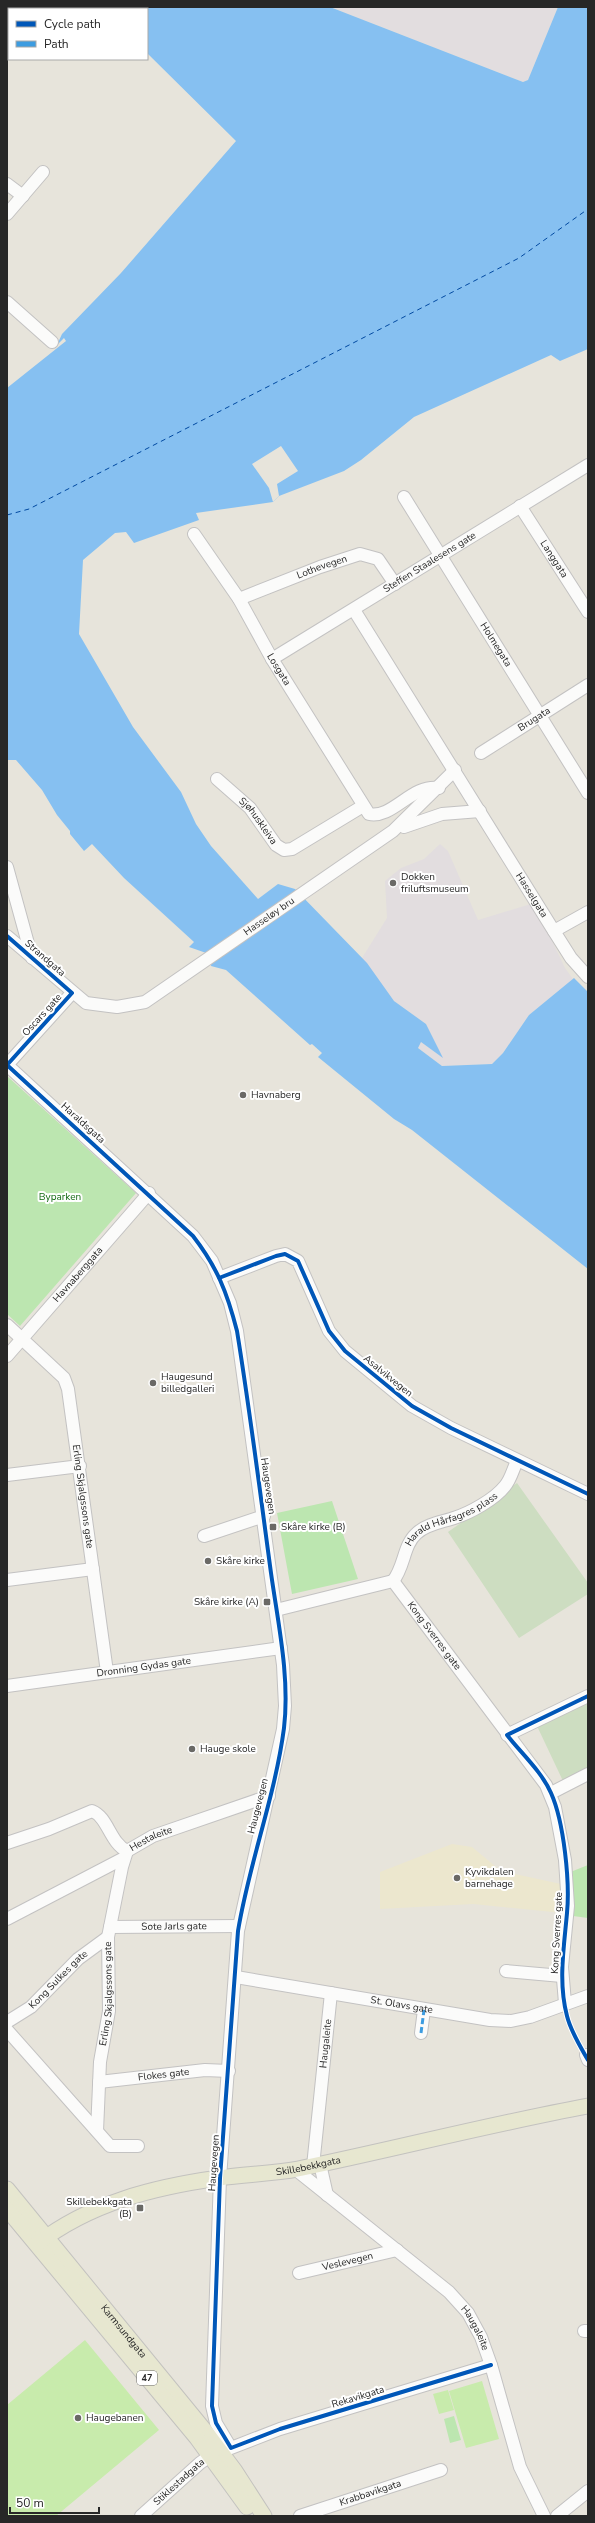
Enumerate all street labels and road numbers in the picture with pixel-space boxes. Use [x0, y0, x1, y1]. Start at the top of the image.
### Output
street label: Steffen Staalesens gate [381, 528, 479, 596]
street label: Langgata [537, 537, 571, 581]
street label: Lothevegen [295, 552, 349, 582]
street label: Holmegata [477, 620, 515, 670]
street label: Losgata [263, 651, 294, 688]
street label: Brugata [515, 704, 553, 735]
street label: Sjøhuskleiva [236, 794, 281, 847]
street label: Hasselgata [512, 870, 551, 920]
street label: Hasseløy bru [241, 894, 297, 939]
street label: Strandgata [22, 936, 68, 980]
street label: Oscars gate [19, 991, 65, 1039]
street label: Haraldsgata [58, 1099, 108, 1147]
street label: Havnaberggata [50, 1244, 106, 1305]
street label: Asalvikvegen [360, 1352, 416, 1400]
street label: Erling Skjalgssons gate [69, 1444, 97, 1549]
street label: Haugevegen [257, 1457, 279, 1515]
street label: Harald Hårfagres plass [402, 1489, 501, 1549]
street label: Kong Sverres gate [404, 1599, 464, 1673]
street label: Dronning Gydas gate [96, 1654, 192, 1681]
street label: Haugevegen [244, 1777, 272, 1835]
street label: Hestaleite [127, 1823, 174, 1855]
street label: Kong Sverres gate [548, 1892, 566, 1974]
street label: Sote Jarls gate [141, 1919, 207, 1934]
street label: Erling Skjalgssons gate [96, 1941, 116, 2047]
street label: Kong Sulkes gate [26, 1947, 91, 2012]
street label: St. Olavs gate [369, 1993, 434, 2017]
street label: Haugaleite [316, 2019, 335, 2069]
street label: Flokes gate [137, 2065, 190, 2085]
street label: Haugevegen [205, 2134, 223, 2192]
street label: Skillebekkgata [275, 2153, 342, 2179]
street label: Veslevegen [320, 2249, 375, 2275]
street label: Karmsundgata [97, 2302, 150, 2361]
street label: Haugaleite [457, 2302, 492, 2352]
road number: 47 [137, 2371, 157, 2385]
street label: Rekavikgata [330, 2382, 386, 2412]
street label: Stiklestadgata [150, 2455, 207, 2509]
street label: Krabbavikgata [338, 2476, 403, 2510]

